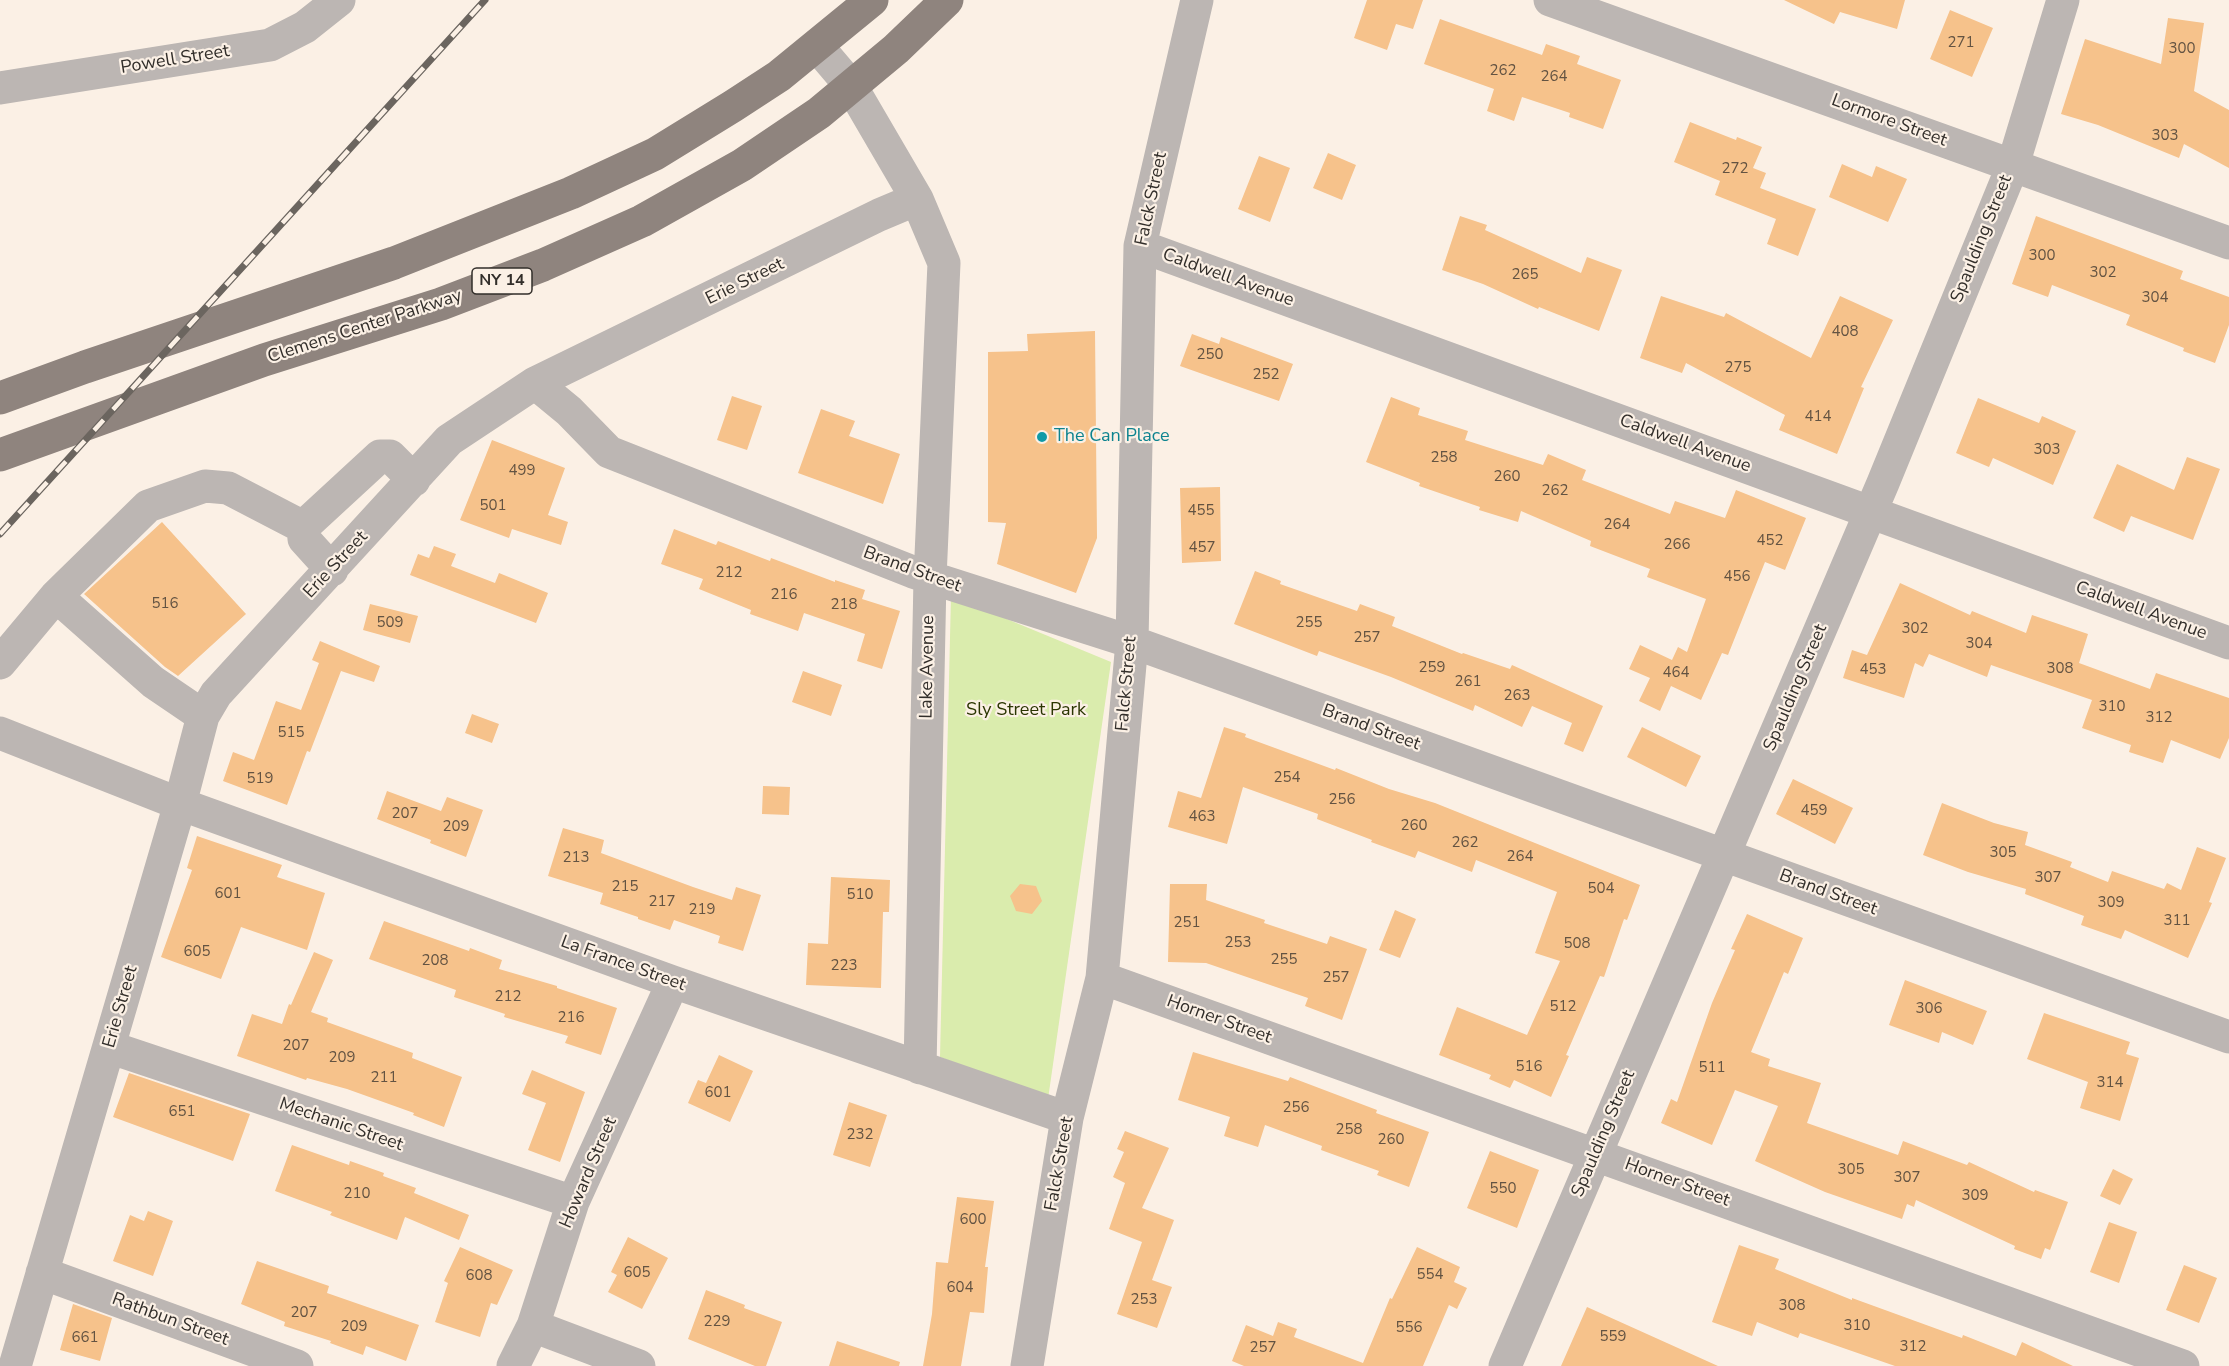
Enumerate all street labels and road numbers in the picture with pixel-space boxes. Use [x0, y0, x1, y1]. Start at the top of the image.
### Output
street label: Powell Street [119, 41, 231, 79]
street label: Lormore Street [1828, 90, 1950, 152]
street label: Falck Street [1132, 150, 1172, 248]
street label: Spaulding Street [1947, 172, 2017, 306]
street label: Caldwell Avenue [1159, 244, 1297, 312]
street label: Erie Street [702, 254, 788, 310]
road number: NY 14 [472, 268, 532, 294]
street label: Clemens Center Parkway [265, 285, 465, 369]
street label: Caldwell Avenue [1616, 410, 1754, 478]
street label: Erie Street [299, 527, 373, 603]
street label: Brand Street [860, 542, 964, 598]
street label: Caldwell Avenue [2072, 577, 2210, 645]
street label: Lake Avenue [916, 615, 940, 719]
street label: Spaulding Street [1760, 621, 1832, 755]
street label: Falck Street [1112, 636, 1142, 732]
street label: Brand Street [1319, 700, 1423, 756]
street label: Brand Street [1776, 865, 1880, 921]
street label: La France Street [558, 931, 688, 997]
street label: Erie Street [99, 963, 143, 1051]
street label: Horner Street [1164, 991, 1274, 1049]
street label: Spaulding Street [1568, 1067, 1640, 1201]
street label: Mechanic Street [276, 1094, 406, 1156]
street label: Howard Street [556, 1114, 622, 1232]
street label: Falck Street [1041, 1115, 1079, 1213]
street label: Horner Street [1622, 1154, 1732, 1212]
street label: Rathbun Street [109, 1289, 231, 1351]

